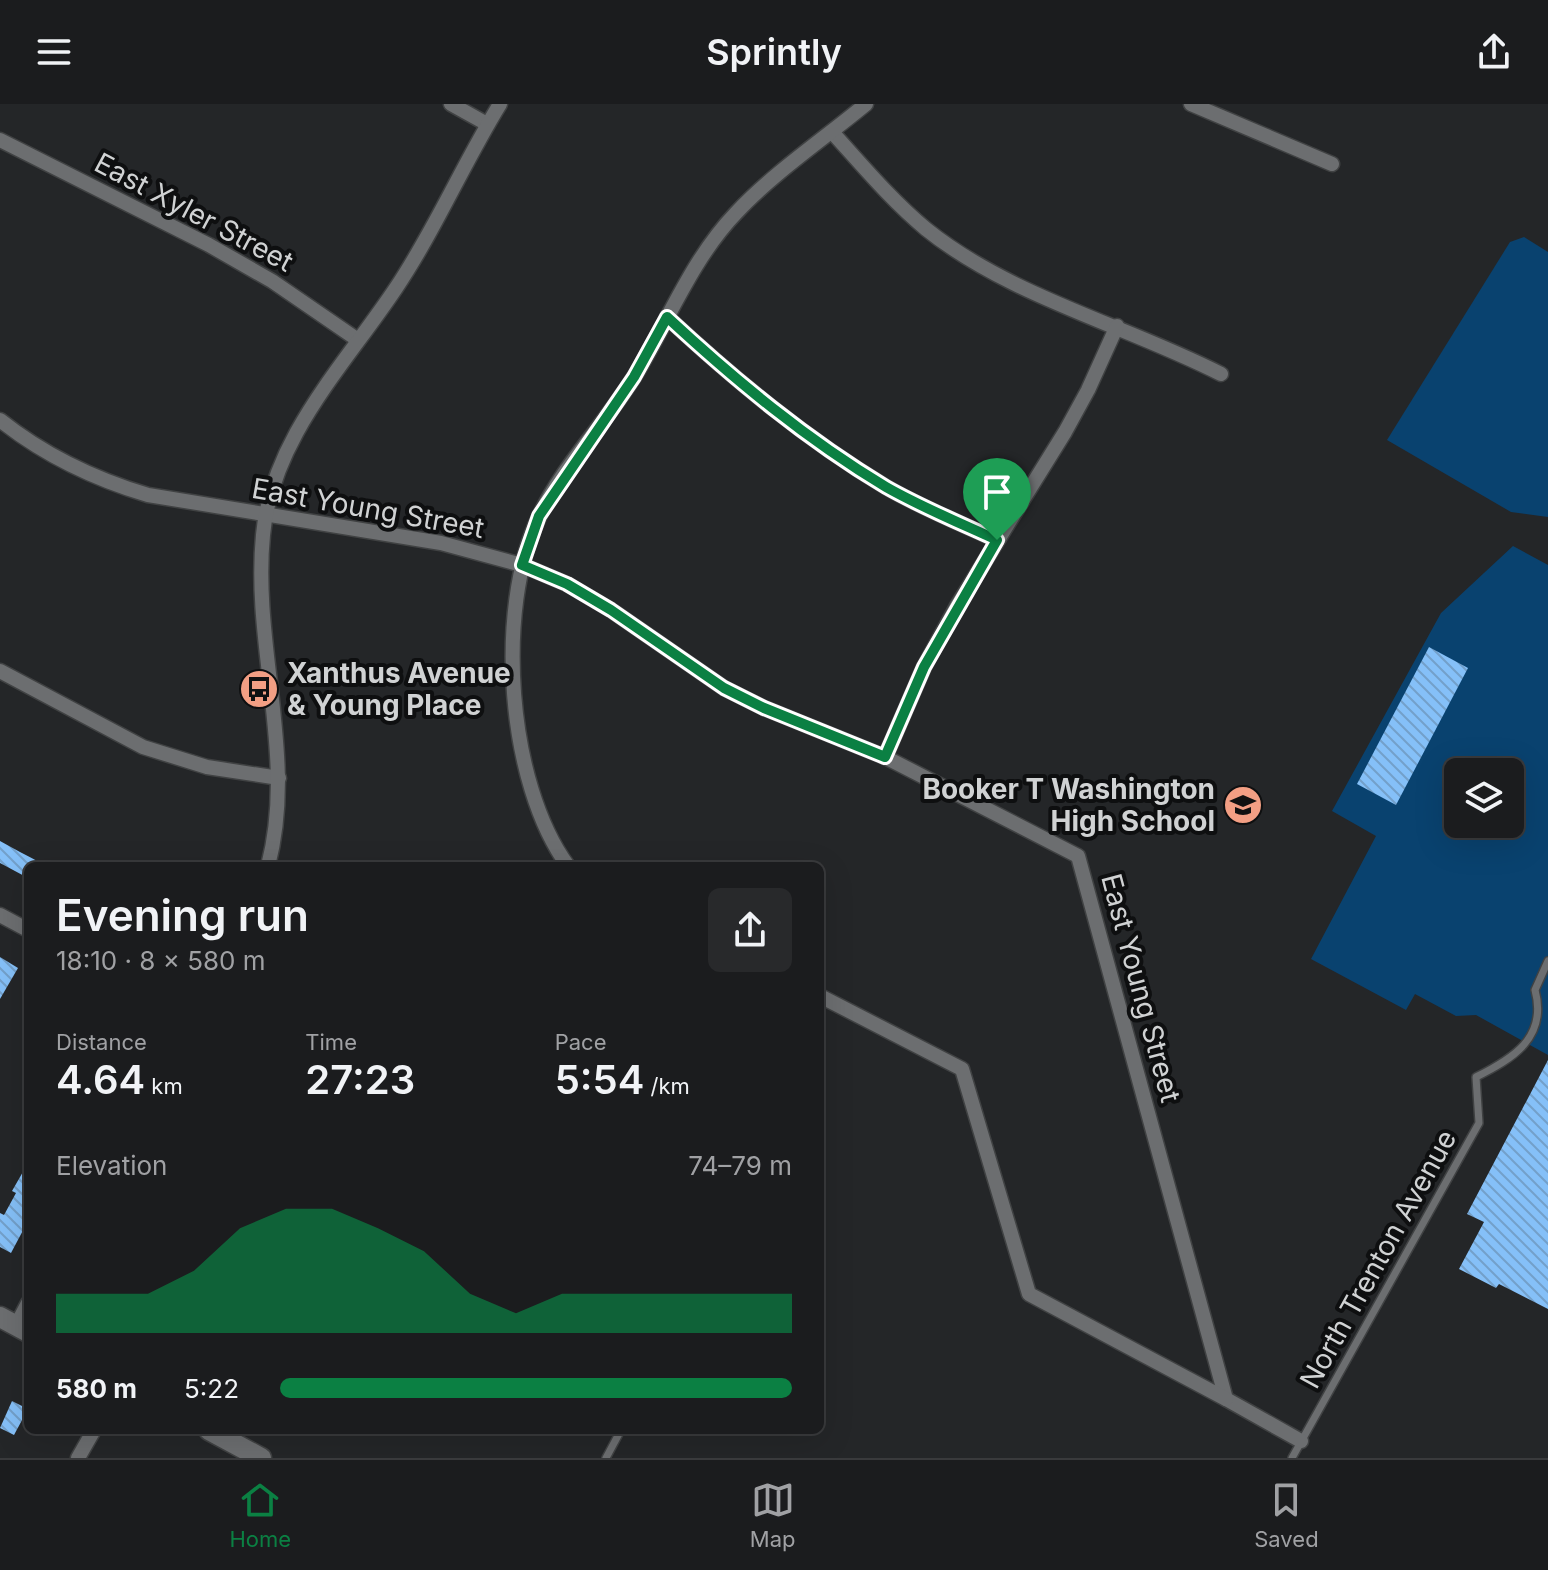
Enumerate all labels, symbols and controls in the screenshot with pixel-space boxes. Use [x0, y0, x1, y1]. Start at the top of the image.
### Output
icon: menu [32, 30, 76, 74]
text: Sprintly [706, 30, 842, 74]
icon: share [1472, 30, 1516, 74]
street label: East Xyler Street [89, 145, 299, 279]
pin [963, 458, 1031, 540]
icon: arrive [975, 470, 1019, 514]
street label: East Young Street [249, 471, 487, 545]
place label: Xanthus Avenue & Young Place [287, 656, 511, 722]
bus stop icon: Xanthus Avenue & Young Place [238, 668, 280, 710]
map controls [1444, 758, 1524, 838]
button: layers [1444, 758, 1524, 838]
place label: Booker T Washington High School [922, 772, 1215, 838]
school or university icon: Booker T Washington High School [1222, 784, 1264, 826]
street label: East Young Street [1094, 870, 1188, 1106]
text: Evening run [56, 888, 309, 942]
button: share [708, 888, 792, 972]
text: 18:10 · 8 × 580 m [56, 945, 266, 976]
text: Distance [56, 1029, 147, 1055]
text: Time [305, 1029, 357, 1055]
text: Pace [555, 1029, 606, 1055]
text: 4.64 [56, 1055, 145, 1104]
text: 27:23 [305, 1055, 415, 1104]
text: 5:54 [555, 1055, 644, 1104]
text: km [145, 1073, 183, 1099]
text: /km [644, 1073, 690, 1099]
street label: North Trenton Avenue [1293, 1124, 1463, 1394]
text: Elevation [56, 1150, 167, 1181]
text: 74–79 m [688, 1150, 792, 1181]
text: 580 m [56, 1373, 137, 1404]
text: 5:22 [184, 1373, 239, 1404]
tab: Home [229, 1478, 291, 1552]
tab: Map [750, 1478, 795, 1552]
tab: Saved [1254, 1478, 1319, 1552]

